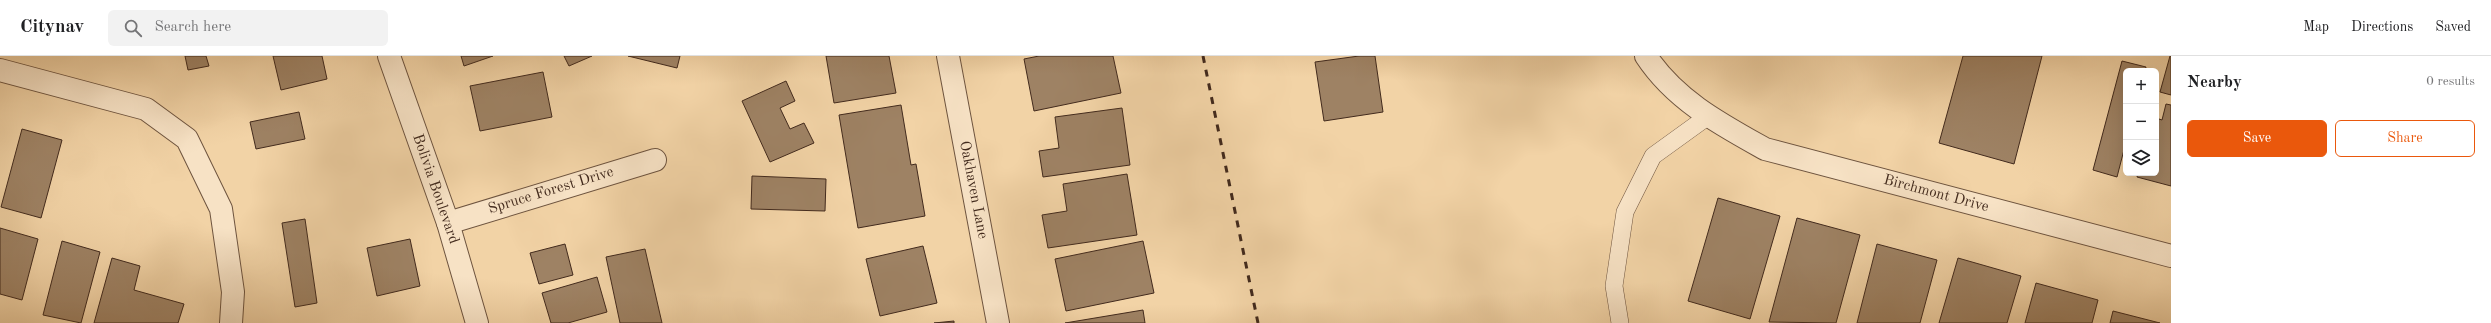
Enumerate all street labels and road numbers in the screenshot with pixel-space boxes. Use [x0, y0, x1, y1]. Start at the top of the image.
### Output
street label: Bolivia Boulevard [409, 132, 461, 246]
street label: Oakhaven Lane [956, 140, 990, 240]
street label: Spruce Forest Drive [486, 165, 616, 217]
street label: Birchmont Drive [1882, 173, 1990, 215]

